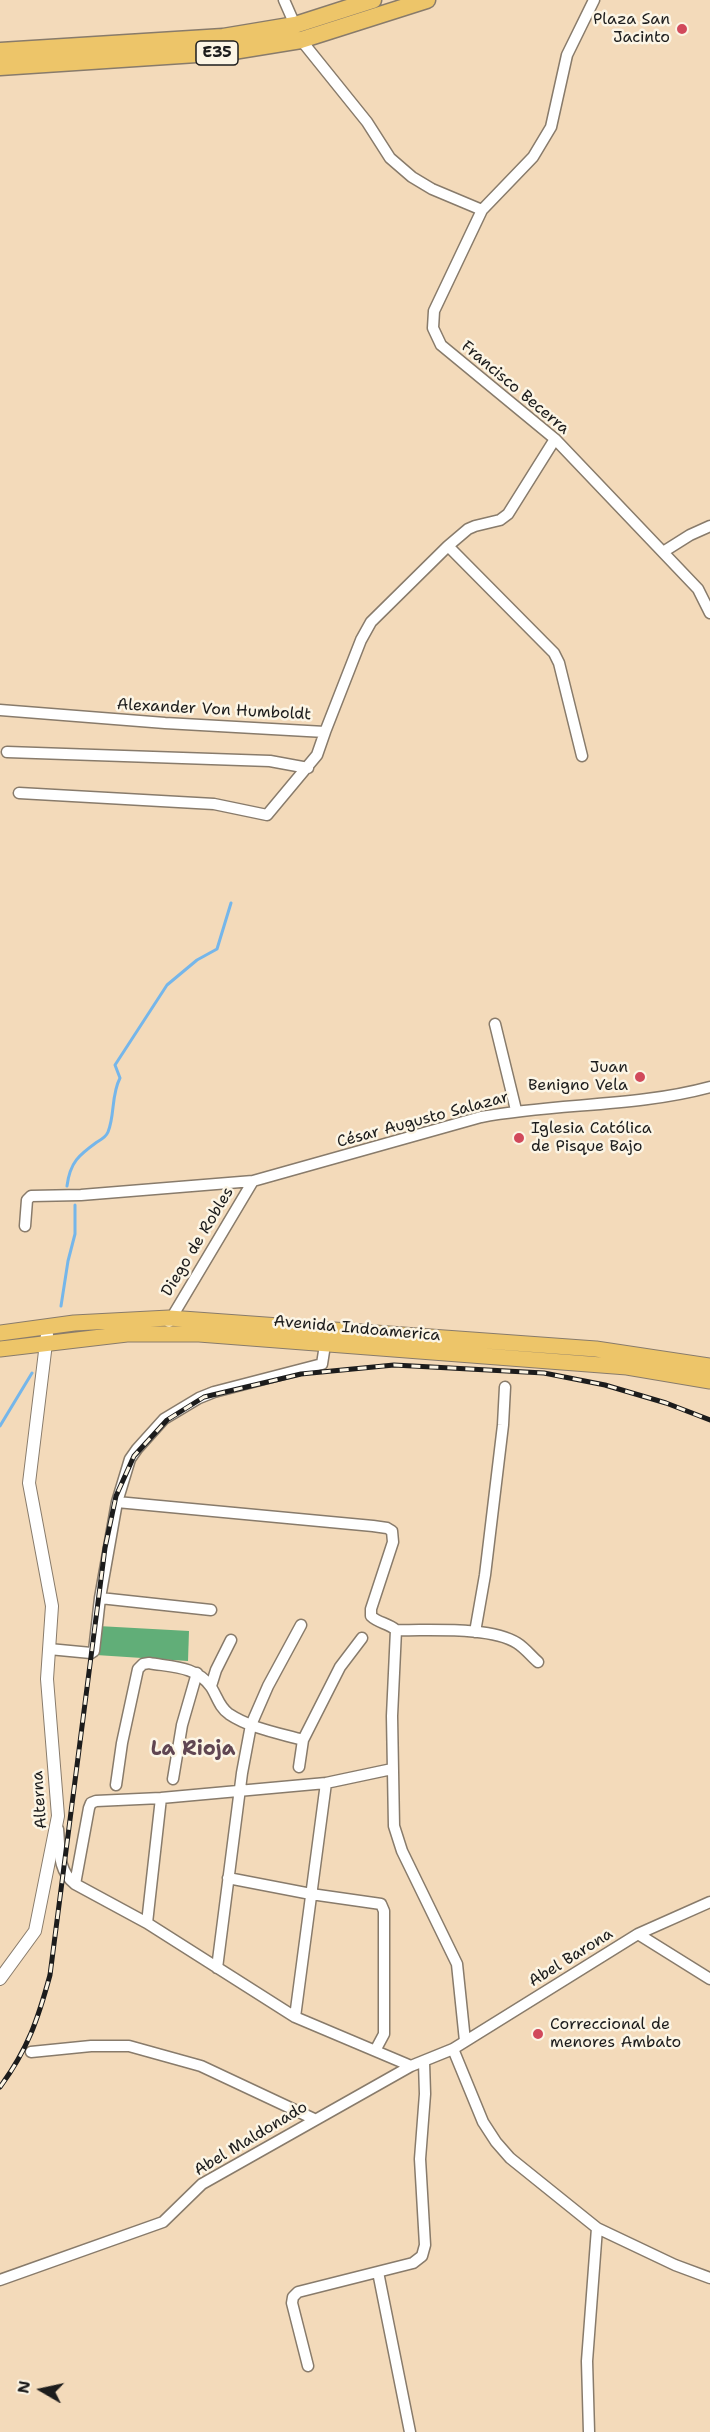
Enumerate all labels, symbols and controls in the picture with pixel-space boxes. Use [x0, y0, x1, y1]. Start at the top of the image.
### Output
place label: Plaza San Jacinto [593, 10, 670, 48]
marker: Plaza San Jacinto [675, 22, 689, 36]
road number: E35 [196, 41, 238, 65]
street label: Francisco Becerra [457, 337, 573, 439]
street label: Alexander Von Humboldt [116, 695, 312, 725]
place label: Juan Benigno Vela [528, 1058, 628, 1096]
marker: Juan Benigno Vela [633, 1070, 647, 1084]
street label: César Augusto Salazar [335, 1088, 511, 1152]
place label: Iglesia Católica de Pisque Bajo [531, 1119, 652, 1157]
marker: Iglesia Católica de Pisque Bajo [512, 1131, 526, 1145]
street label: Diego de Robles [158, 1184, 238, 1300]
street label: Avenida Indoamerica [273, 1312, 441, 1346]
district label: La Rioja [151, 1738, 235, 1762]
street label: Alterna [28, 1770, 52, 1830]
street label: Abel Barona [525, 1925, 617, 1991]
place label: Correccional de menores Ambato [550, 2015, 681, 2053]
marker: Correccional de menores Ambato [531, 2027, 545, 2041]
street label: Abel Maldonado [191, 2098, 311, 2180]
north arrow [12, 2360, 72, 2420]
text: N [12, 2379, 35, 2395]

